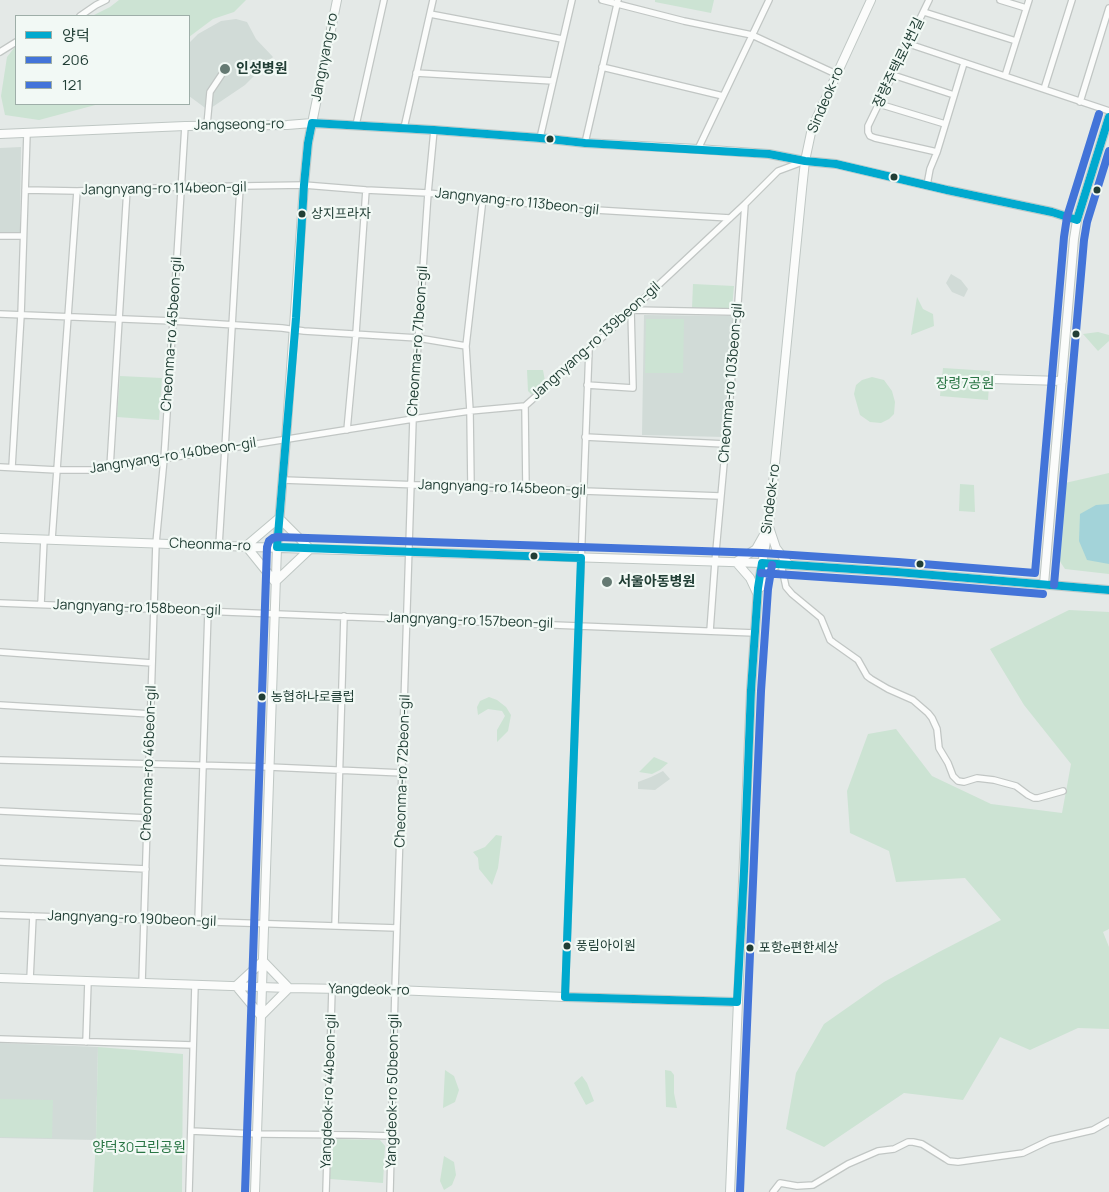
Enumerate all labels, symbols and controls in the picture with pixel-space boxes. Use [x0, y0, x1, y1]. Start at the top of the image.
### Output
street label: Jangnyang-ro [308, 11, 342, 103]
legend [15, 15, 190, 105]
street label: 장량주택로4번길 [870, 15, 928, 111]
text: 양덕 [62, 25, 90, 46]
text: 206 [62, 49, 89, 70]
place label: 인성병원 [236, 61, 288, 77]
marker: 인성병원 [218, 62, 232, 76]
street label: Sindeok-ro [804, 64, 848, 136]
text: 121 [62, 74, 82, 95]
street label: Jangseong-ro [194, 116, 284, 134]
unlabelled marker [545, 134, 555, 144]
unlabelled marker [889, 172, 899, 182]
street label: Jangnyang-ro 114beon-gil [81, 179, 247, 199]
street label: Jangnyang-ro 113beon-gil [434, 185, 600, 219]
unlabelled marker [1092, 185, 1102, 195]
place label: 상지프라자 [311, 206, 371, 222]
marker: 상지프라자 [297, 209, 307, 219]
street label: Cheonma-ro 45beon-gil [158, 256, 186, 412]
street label: Cheonma-ro 71beon-gil [404, 265, 432, 417]
street label: Jangnyang-ro 139beon-gil [528, 279, 664, 403]
street label: Cheonma-ro 103beon-gil [716, 302, 746, 464]
unlabelled marker [1071, 329, 1081, 339]
park label: 장령7공원 [936, 376, 994, 392]
street label: Jangnyang-ro 140beon-gil [89, 435, 257, 477]
street label: Sindeok-ro [758, 463, 784, 535]
street label: Jangnyang-ro 145beon-gil [418, 477, 586, 499]
street label: Cheonma-ro [169, 535, 251, 555]
unlabelled marker [529, 551, 539, 561]
unlabelled marker [915, 559, 925, 569]
place label: 서울아동병원 [618, 574, 695, 590]
marker: 서울아동병원 [600, 575, 614, 589]
street label: Jangnyang-ro 158beon-gil [53, 597, 221, 619]
street label: Jangnyang-ro 157beon-gil [386, 610, 554, 632]
street label: Cheonma-ro 46beon-gil [138, 685, 160, 841]
place label: 농협하나로클럽 [271, 689, 355, 705]
marker: 농협하나로클럽 [257, 692, 267, 702]
street label: Cheonma-ro 72beon-gil [392, 694, 414, 848]
street label: Jangnyang-ro 190beon-gil [47, 908, 217, 930]
place label: 풍림아이원 [576, 938, 636, 954]
place label: 포항e편한세상 [759, 940, 838, 956]
marker: 풍림아이원 [562, 941, 572, 951]
marker: 포항e편한세상 [745, 943, 755, 953]
street label: Yangdeok-ro [328, 981, 410, 999]
street label: Yangdeok-ro 44beon-gil [318, 1013, 340, 1169]
street label: Yangdeok-ro 50beon-gil [383, 1014, 403, 1168]
park label: 양덕30근린공원 [92, 1140, 186, 1156]

